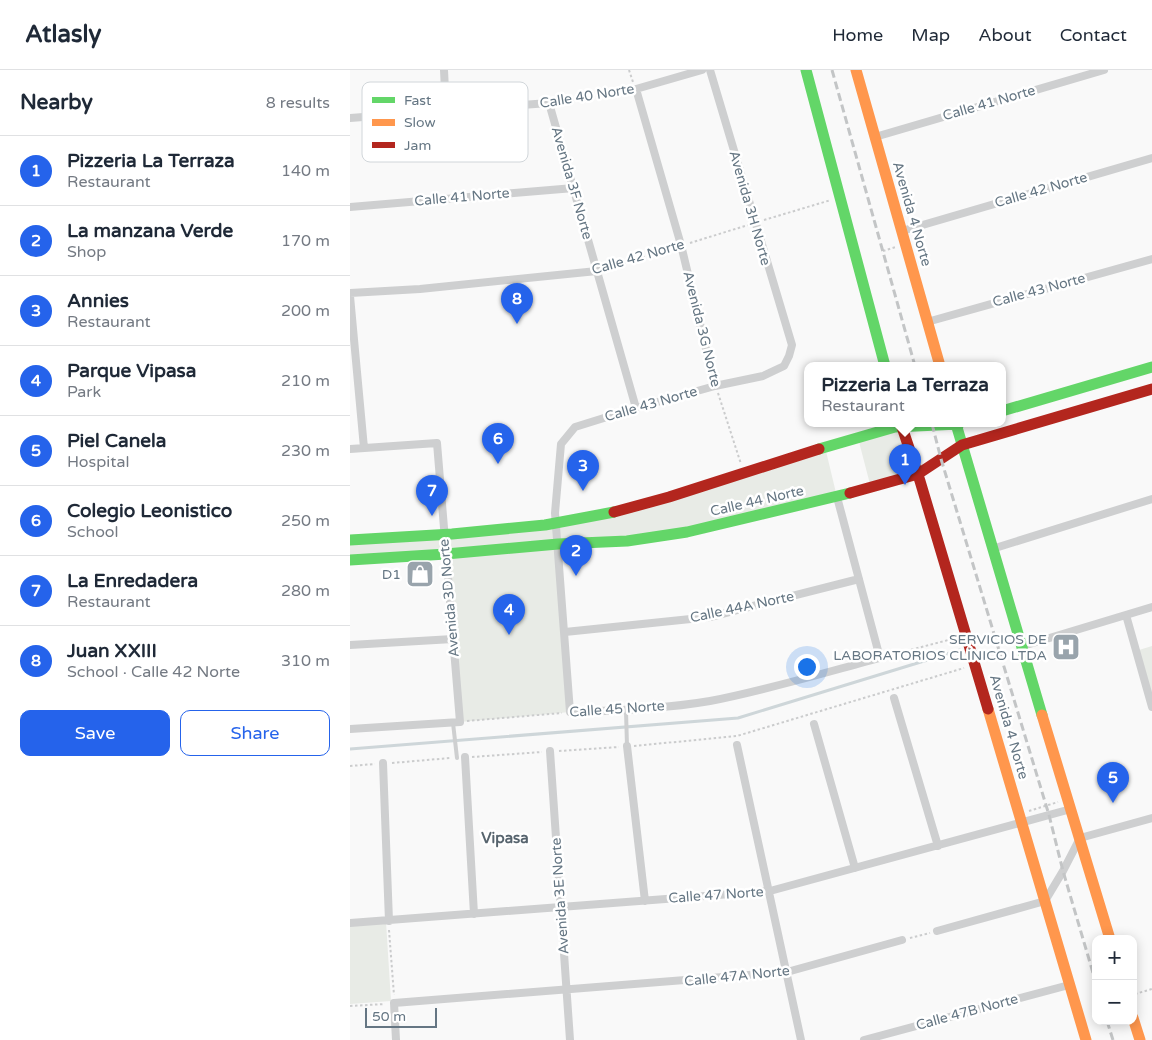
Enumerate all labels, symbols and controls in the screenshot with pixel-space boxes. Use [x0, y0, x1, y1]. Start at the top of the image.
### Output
text: Atlasly [25, 20, 101, 49]
text: Home [832, 24, 883, 46]
text: Map [911, 24, 950, 46]
text: About [978, 24, 1032, 46]
text: Contact [1060, 24, 1127, 46]
street label: Calle 40 Norte [539, 80, 636, 112]
legend [362, 82, 528, 162]
street label: Calle 41 Norte [941, 82, 1037, 124]
text: Nearby [20, 90, 93, 115]
text: Fast [404, 92, 432, 109]
text: 8 results [266, 93, 330, 113]
text: Slow [404, 114, 436, 131]
street label: Avenida 3F Norte [548, 125, 596, 241]
text: Jam [404, 137, 431, 154]
street label: Avenida 3H Norte [725, 149, 775, 267]
text: Pizzeria La Terraza [67, 150, 235, 172]
street label: Avenida 4 Norte [889, 160, 935, 268]
text: 1 [31, 161, 41, 181]
text: 140 m [281, 161, 330, 181]
street label: Calle 42 Norte [993, 169, 1089, 211]
text: Restaurant [67, 172, 151, 192]
street label: Calle 41 Norte [414, 184, 510, 210]
text: La manzana Verde [67, 220, 233, 242]
text: 2 [31, 231, 41, 251]
text: 170 m [281, 231, 330, 251]
street label: Calle 42 Norte [590, 236, 686, 278]
text: Shop [67, 242, 106, 262]
street label: Avenida 3G Norte [679, 269, 725, 389]
street label: Calle 43 Norte [991, 269, 1087, 311]
pin: 8 [501, 283, 533, 324]
text: Annies [67, 290, 129, 312]
text: 3 [31, 301, 41, 321]
text: 200 m [281, 301, 330, 321]
text: Restaurant [67, 312, 151, 332]
text: Parque Vipasa [67, 360, 196, 382]
popup [804, 362, 1006, 427]
text: 4 [31, 371, 41, 391]
text: 210 m [281, 371, 330, 391]
text: Pizzeria La Terraza [821, 374, 989, 396]
text: Park [67, 382, 101, 402]
street label: Calle 43 Norte [603, 383, 699, 425]
text: Restaurant [821, 396, 905, 416]
pin: 6 [482, 423, 514, 464]
text: Piel Canela [67, 430, 166, 452]
text: 5 [31, 441, 41, 461]
text: 230 m [281, 441, 330, 461]
pin: 1 [889, 444, 921, 485]
pin: 3 [567, 450, 599, 491]
text: Hospital [67, 452, 129, 472]
pin: 7 [416, 475, 448, 516]
street label: Calle 44 Norte [709, 482, 805, 520]
text: Colegio Leonistico [67, 500, 232, 522]
text: 6 [31, 511, 41, 531]
text: 250 m [281, 511, 330, 531]
text: School [67, 522, 119, 542]
pin: 2 [560, 535, 592, 576]
street label: Avenida 3D Norte [435, 538, 463, 658]
shop icon: D1 [405, 559, 435, 589]
place label: D1 [382, 566, 401, 583]
text: La Enredadera [67, 570, 198, 592]
text: 7 [31, 581, 41, 601]
text: 280 m [281, 581, 330, 601]
street label: Calle 44A Norte [688, 588, 796, 626]
text: Restaurant [67, 592, 151, 612]
pin: 4 [493, 594, 525, 635]
place label: SERVICIOS DE LABORATORIOS CLÍNICO LTDA [833, 631, 1047, 664]
hospital icon: SERVICIOS DE LABORATORIOS CLÍNICO LTDA [1051, 632, 1081, 662]
text: Juan XXIII [67, 640, 157, 662]
text: 8 [31, 651, 41, 671]
text: 310 m [281, 651, 330, 671]
your location [794, 654, 820, 680]
text: School · Calle 42 Norte [67, 662, 240, 682]
street label: Avenida 4 Norte [986, 673, 1032, 781]
street label: Calle 45 Norte [569, 697, 665, 721]
button: Save [20, 710, 170, 756]
button: Share [180, 710, 330, 756]
pin: 5 [1097, 762, 1129, 803]
district label: Vipasa [481, 829, 529, 848]
street label: Avenida 3E Norte [547, 837, 573, 955]
street label: Calle 47 Norte [668, 883, 764, 907]
map controls [1092, 935, 1137, 1025]
button: + [1092, 935, 1137, 980]
street label: Calle 47A Norte [683, 962, 791, 990]
button: − [1092, 980, 1137, 1025]
street label: Calle 47B Norte [914, 990, 1020, 1034]
scale bar [365, 1005, 438, 1028]
text: 50 m [372, 1008, 406, 1025]

